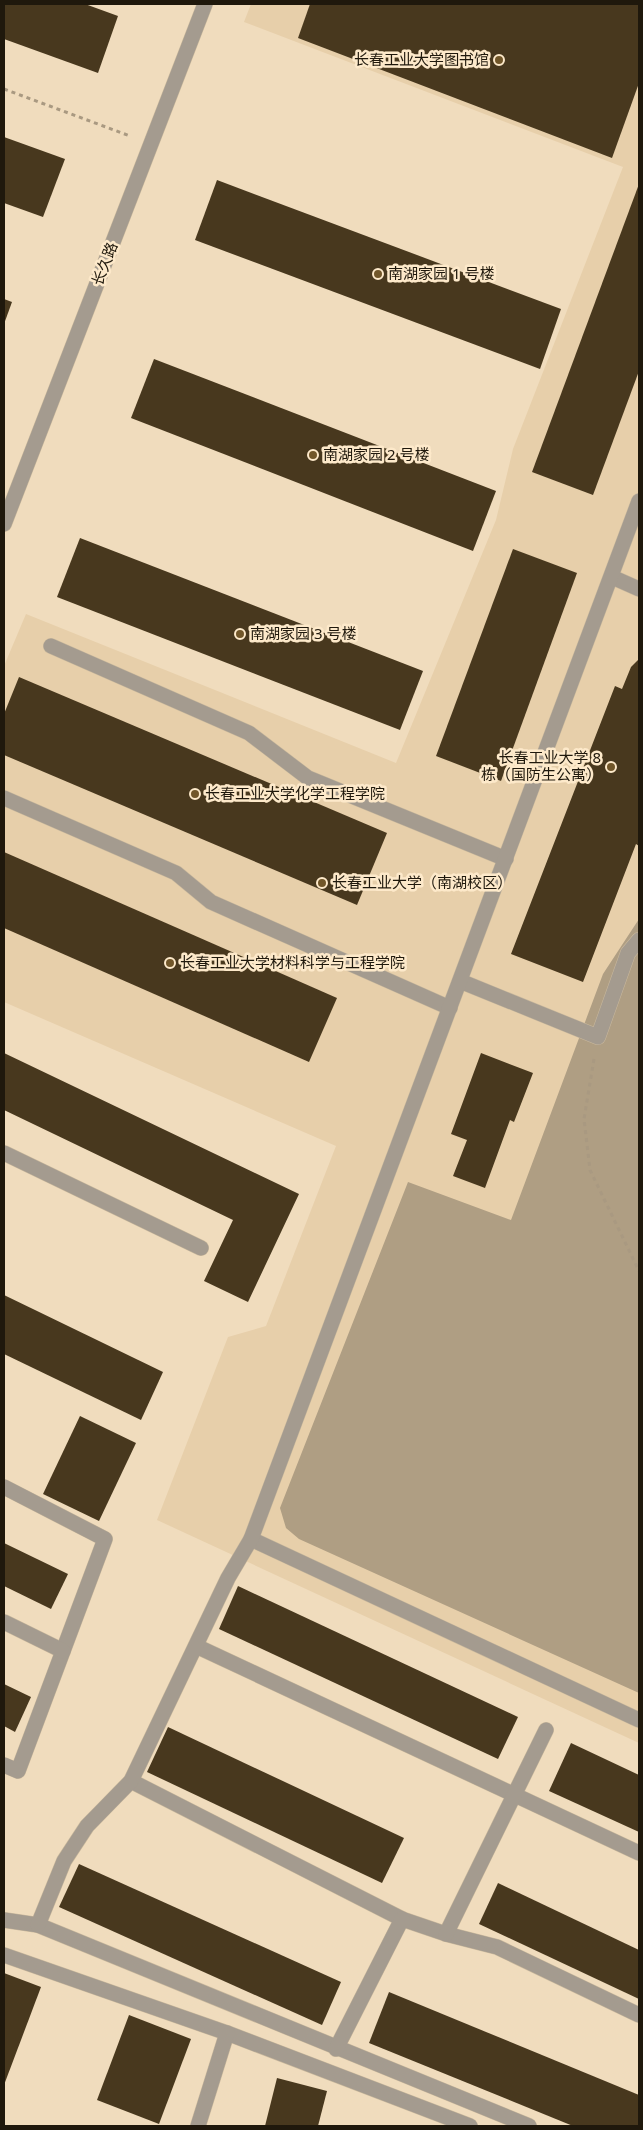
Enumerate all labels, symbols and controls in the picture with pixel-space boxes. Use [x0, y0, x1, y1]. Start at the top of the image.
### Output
place label: 长春工业大学图书馆 [354, 49, 489, 69]
marker: 长春工业大学图书馆 [493, 54, 505, 66]
street label: 长久路 [87, 239, 121, 288]
place label: 南湖家园 1 号楼 [388, 263, 494, 283]
marker: 南湖家园 1 号楼 [372, 268, 384, 280]
place label: 南湖家园 2 号楼 [323, 444, 429, 464]
marker: 南湖家园 2 号楼 [307, 449, 319, 461]
place label: 南湖家园 3 号楼 [250, 623, 356, 643]
marker: 南湖家园 3 号楼 [234, 628, 246, 640]
place label: 长春工业大学 8 栋（国防生公寓） [481, 747, 601, 784]
marker: 长春工业大学 8 栋（国防生公寓） [605, 761, 617, 773]
place label: 长春工业大学化学工程学院 [205, 783, 385, 803]
marker: 长春工业大学化学工程学院 [189, 788, 201, 800]
place label: 长春工业大学（南湖校区） [332, 872, 512, 892]
marker: 长春工业大学（南湖校区） [316, 877, 328, 889]
place label: 长春工业大学材料科学与工程学院 [180, 952, 405, 972]
marker: 长春工业大学材料科学与工程学院 [164, 957, 176, 969]

